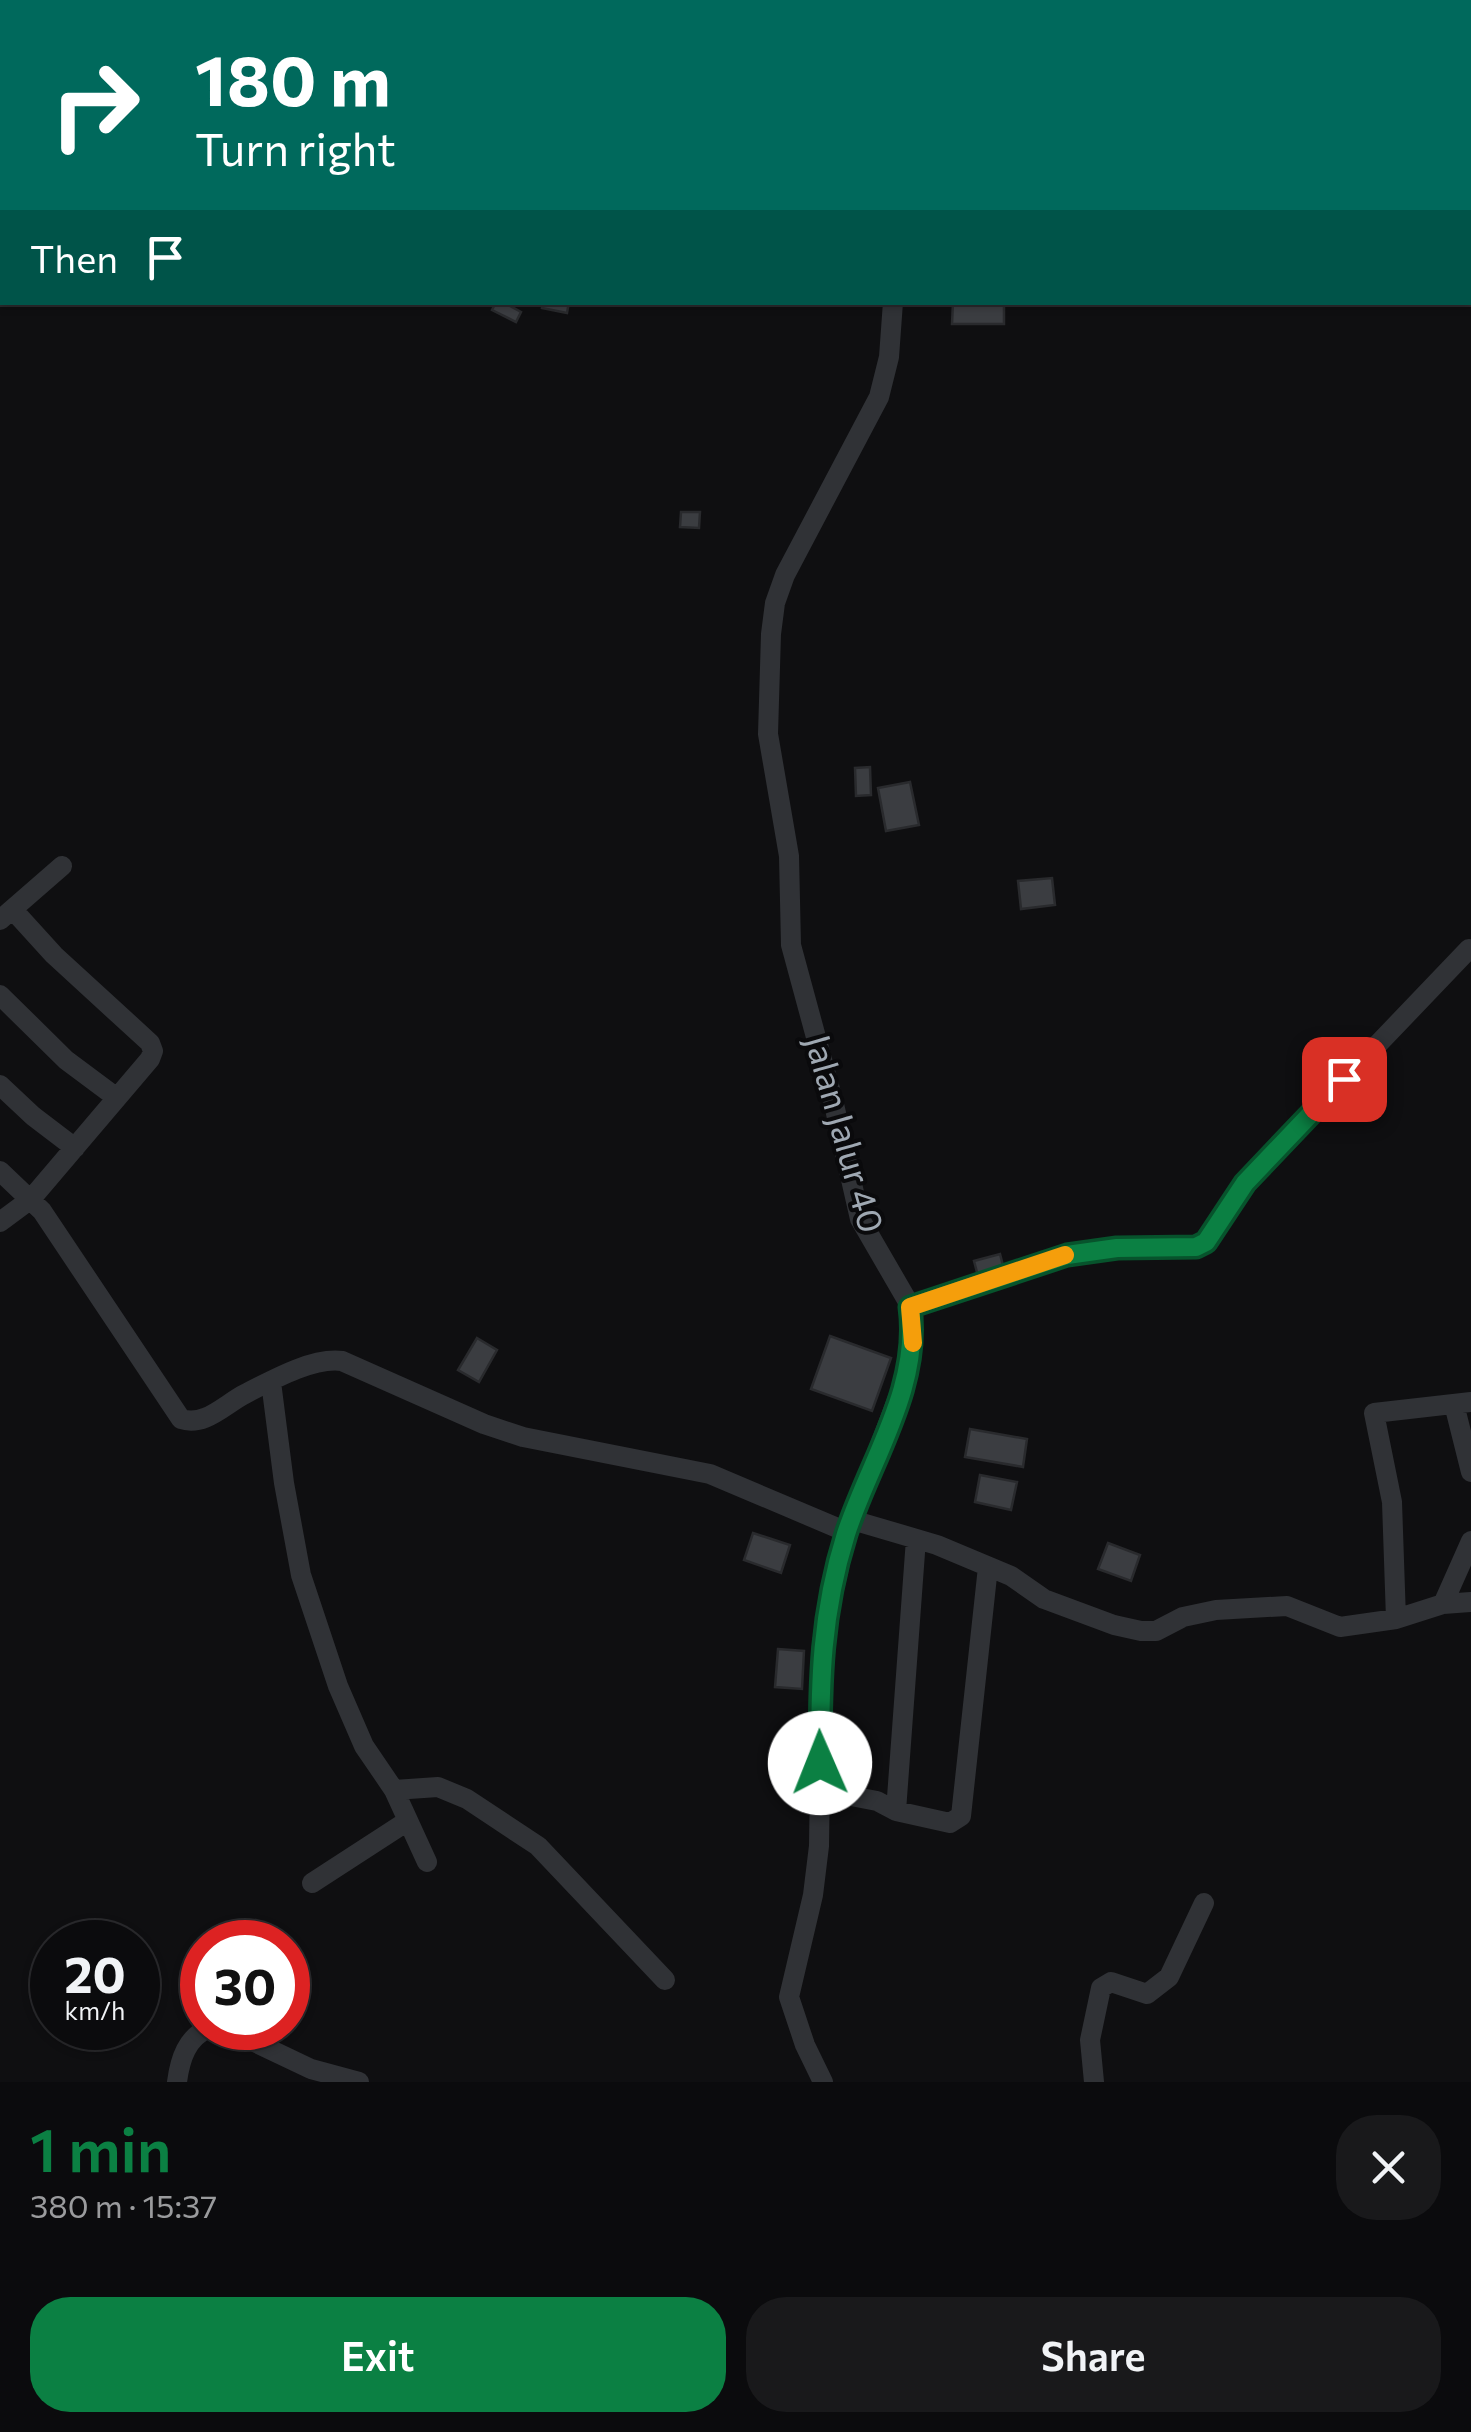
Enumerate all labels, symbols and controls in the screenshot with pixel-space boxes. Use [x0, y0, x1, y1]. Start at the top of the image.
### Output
text: 180 m [195, 35, 391, 120]
icon: right [30, 40, 160, 170]
text: Turn right [195, 120, 396, 175]
icon: arrive [138, 230, 193, 285]
text: Then [30, 234, 118, 281]
street label: Jalan Jalur 40 [798, 1029, 895, 1237]
pin [1302, 1037, 1387, 1122]
icon: arrive [1317, 1052, 1372, 1107]
position arrow [768, 1711, 872, 1815]
speed limit sign: 30 [180, 1920, 310, 2050]
text: 20 [64, 1942, 126, 2003]
text: km/h [65, 1995, 125, 2025]
text: 1 min [30, 2111, 171, 2184]
button: close [1336, 2115, 1441, 2220]
text: 380 m · 15:37 [30, 2185, 217, 2225]
button: Exit [30, 2297, 726, 2412]
button: Share [746, 2297, 1441, 2412]

